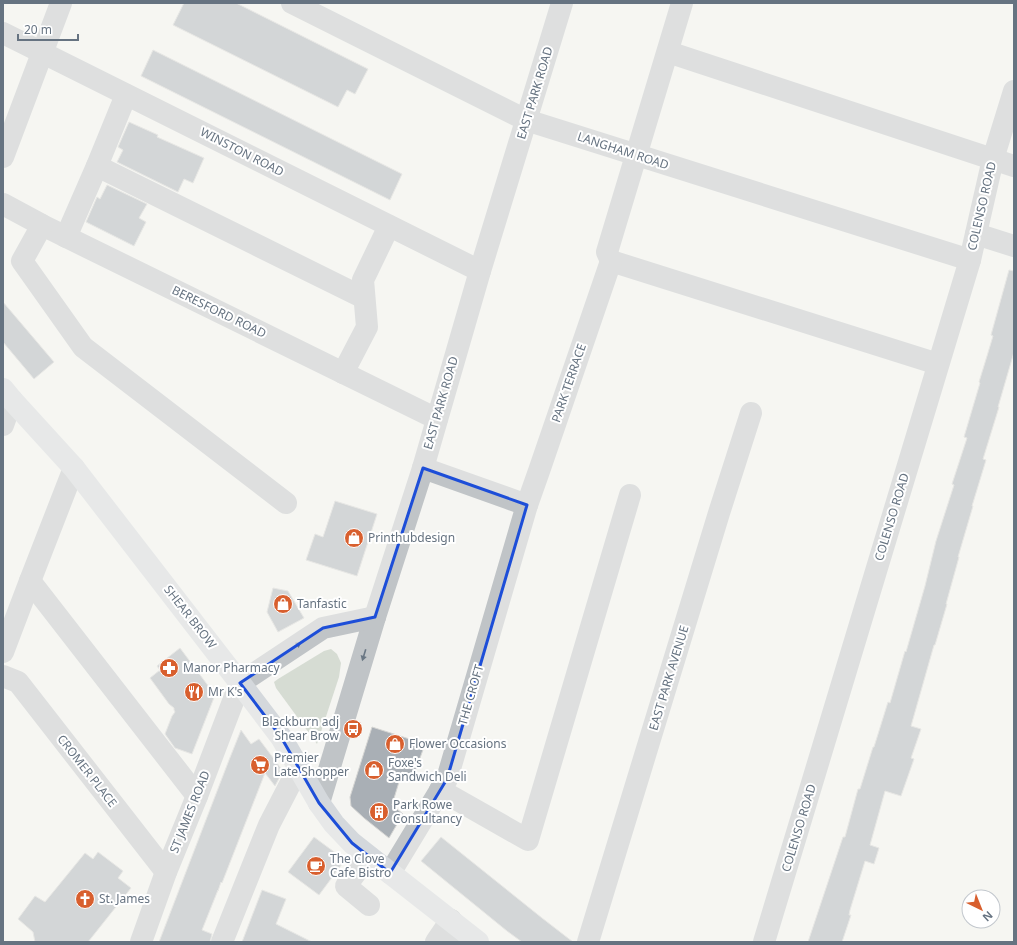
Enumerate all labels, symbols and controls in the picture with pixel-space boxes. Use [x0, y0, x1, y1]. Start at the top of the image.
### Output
scale bar [18, 16, 78, 42]
text: 20 m [24, 21, 52, 38]
street label: EAST PARK ROAD [512, 44, 557, 141]
street label: WINSTON ROAD [197, 123, 287, 180]
street label: LANGHAM ROAD [575, 128, 671, 173]
street label: COLENSO ROAD [963, 159, 1000, 252]
street label: BERESFORD ROAD [169, 281, 270, 342]
street label: PARK TERRACE [547, 341, 590, 425]
street label: EAST PARK ROAD [419, 354, 462, 451]
street label: COLENSO ROAD [870, 471, 913, 563]
shop icon: Printhubdesign [343, 527, 365, 549]
place label: Printhubdesign [368, 529, 455, 546]
street label: SHEAR BROW [160, 581, 221, 652]
shop icon: Tanfastic [272, 593, 294, 615]
place label: Tanfastic [297, 595, 347, 612]
street label: EAST PARK AVENUE [645, 623, 693, 732]
one-way arrow [291, 642, 301, 650]
one-way arrow [361, 649, 367, 661]
pharmacy icon: Manor Pharmacy [158, 657, 180, 679]
place label: Manor Pharmacy [183, 659, 280, 676]
street label: THE CROFT [454, 662, 487, 727]
restaurant icon: Mr K's [183, 681, 205, 703]
place label: Mr K's [208, 683, 243, 700]
place label: Blackburn adj Shear Brow [262, 713, 340, 744]
bus stop icon: Blackburn adj Shear Brow [342, 718, 364, 740]
street label: CROMER PLACE [54, 731, 121, 811]
shop icon: Flower Occasions [384, 733, 406, 755]
place label: Flower Occasions [409, 735, 507, 752]
place label: Premier Late Shopper [274, 749, 349, 780]
supermarket icon: Premier Late Shopper [249, 754, 271, 776]
place label: Foxe's Sandwich Deli [388, 754, 467, 785]
shop icon: Foxe's Sandwich Deli [363, 759, 385, 781]
street label: ST JAMES ROAD [165, 768, 214, 856]
street label: COLENSO ROAD [777, 782, 820, 874]
place label: Park Rowe Consultancy [393, 796, 463, 827]
building icon: Park Rowe Consultancy [368, 801, 390, 823]
place label: The Clove Cafe Bistro [330, 850, 391, 881]
cafe icon: The Clove Cafe Bistro [305, 855, 327, 877]
church icon: St. James [74, 888, 96, 910]
north arrow [961, 889, 1001, 929]
place label: St. James [99, 890, 150, 907]
text: N [980, 908, 997, 925]

